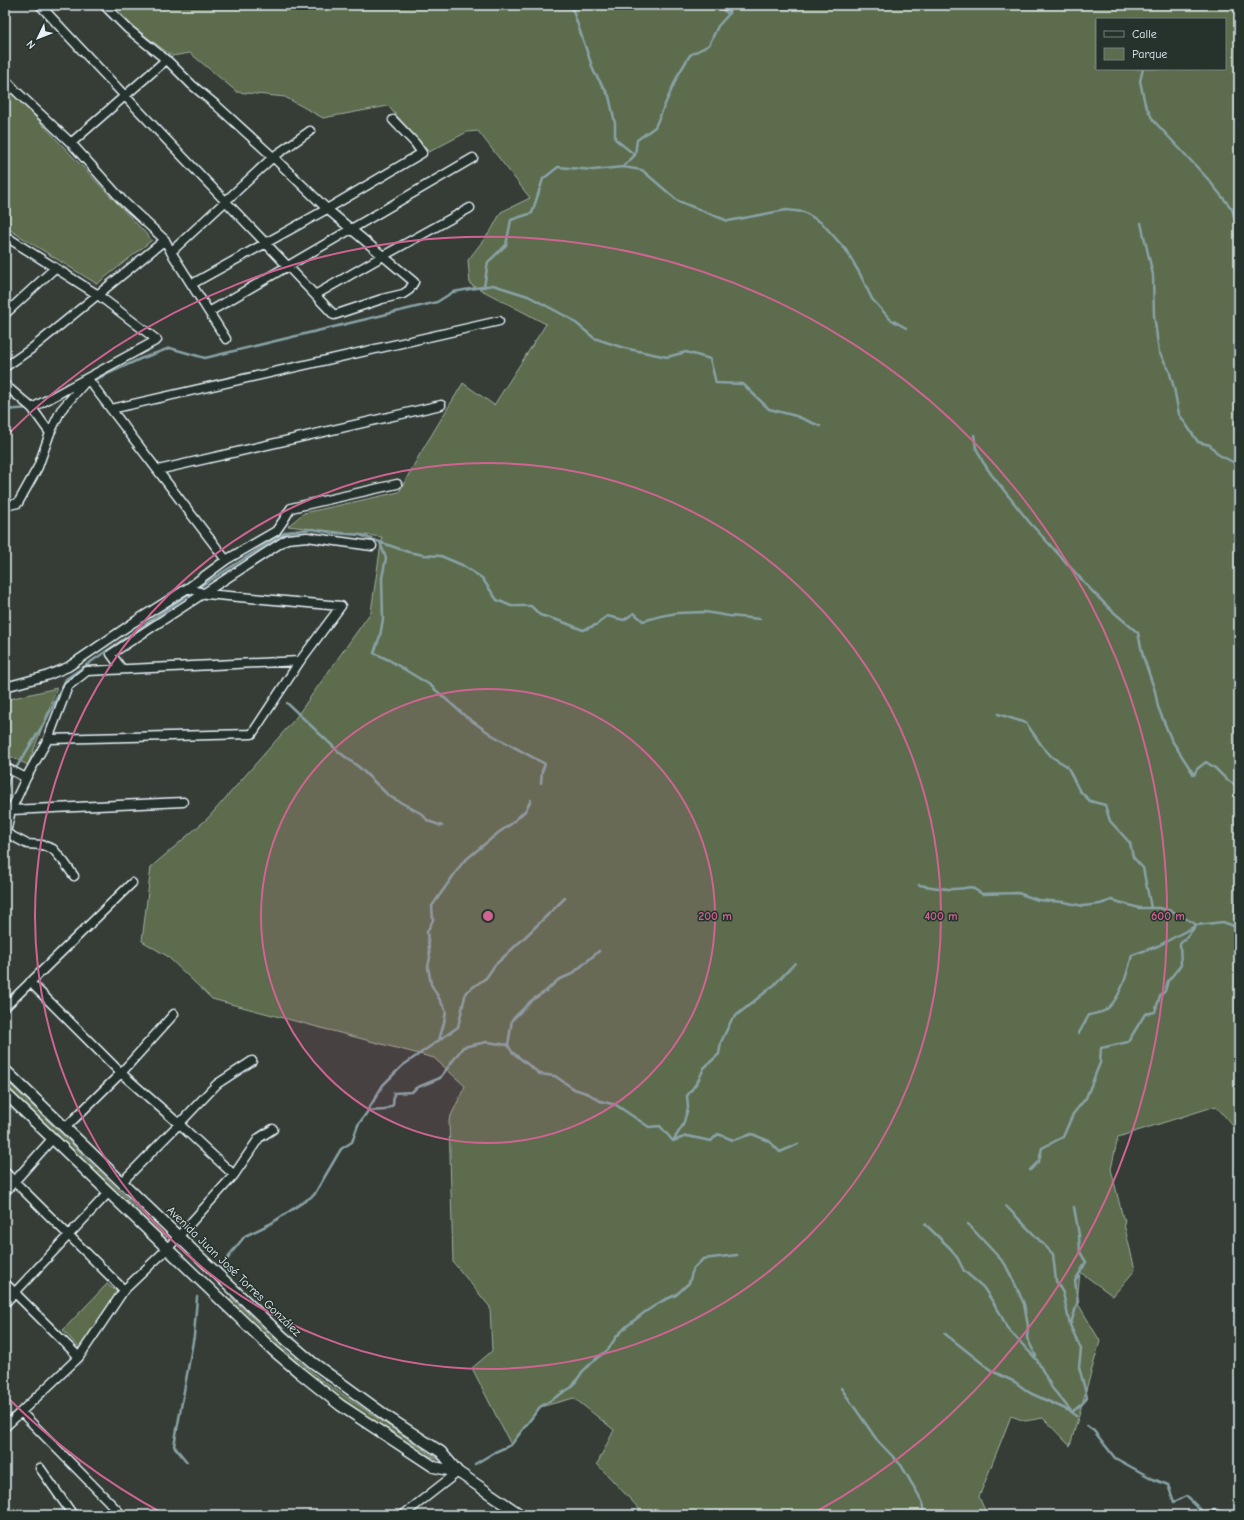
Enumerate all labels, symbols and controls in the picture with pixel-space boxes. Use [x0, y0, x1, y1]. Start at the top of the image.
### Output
north arrow [18, 18, 58, 58]
legend [1096, 18, 1226, 70]
text: Calle [1132, 27, 1157, 41]
text: N [24, 37, 38, 52]
text: Parque [1132, 47, 1167, 61]
centre of rings [481, 909, 495, 923]
text: 200 m [698, 909, 732, 923]
text: 400 m [924, 909, 958, 923]
text: 600 m [1151, 909, 1185, 923]
street label: Avenida Juan José Torres González [164, 1203, 305, 1340]

